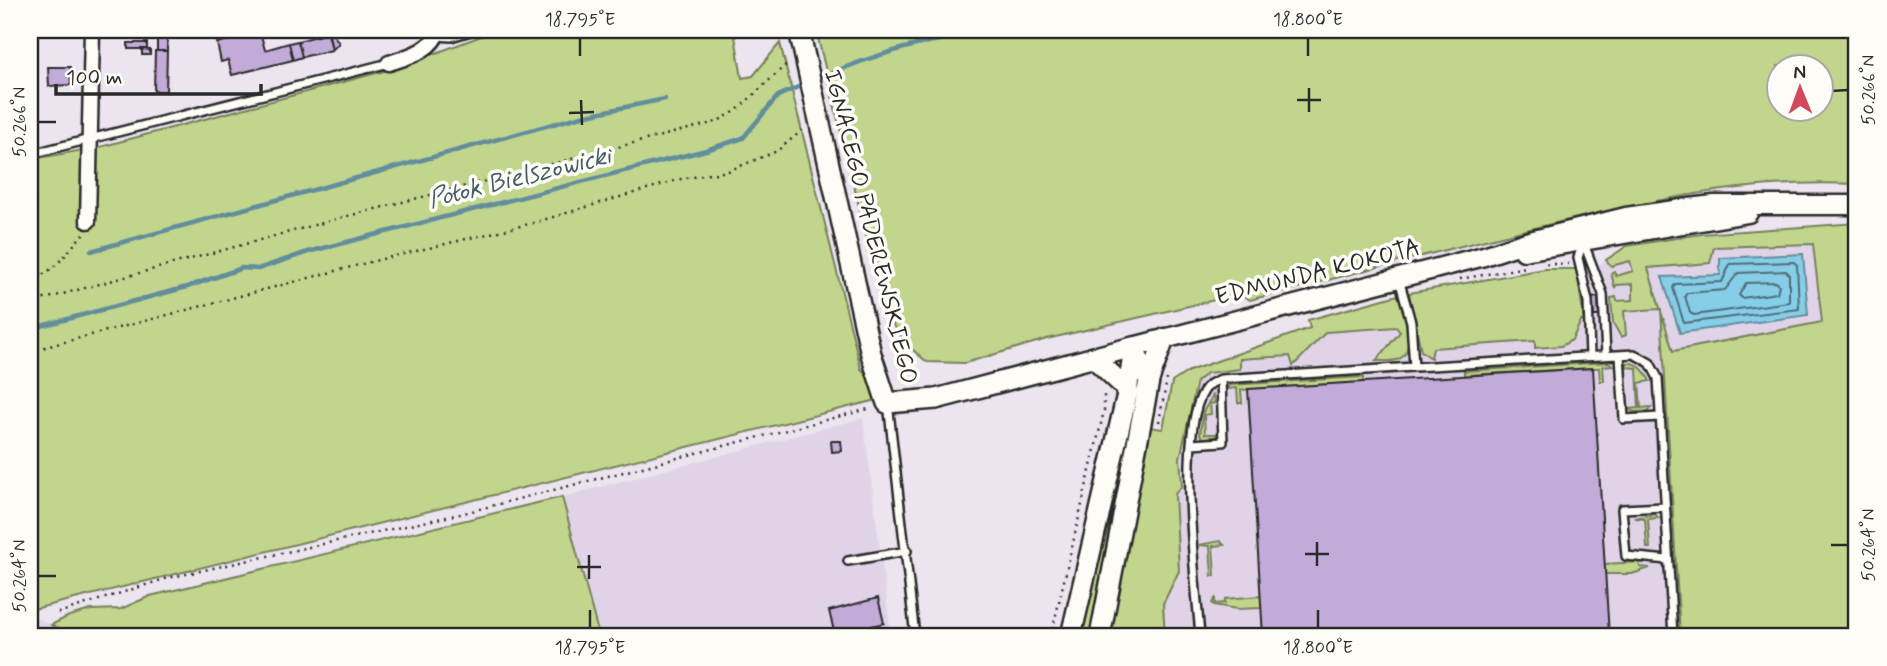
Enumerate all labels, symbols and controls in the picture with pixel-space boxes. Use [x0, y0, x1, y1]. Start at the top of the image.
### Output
text: 18.795°E [545, 8, 615, 32]
text: 18.800°E [1273, 8, 1343, 32]
scale bar [56, 52, 261, 96]
north arrow [1764, 52, 1834, 122]
text: 50.266°N [1857, 55, 1881, 125]
text: N [1793, 60, 1806, 85]
text: 100 m [66, 64, 122, 92]
street label: IGNACEGO PADEREWSKIEGO [816, 66, 924, 388]
text: 50.266°N [8, 87, 32, 157]
water label: Potok Bielszowicki [425, 138, 617, 217]
street label: EDMUNDA KOKOTA [1212, 233, 1424, 313]
text: 50.264°N [1857, 509, 1881, 581]
text: 50.264°N [8, 540, 32, 612]
text: 18.795°E [555, 636, 625, 660]
text: 18.800°E [1283, 636, 1353, 660]

